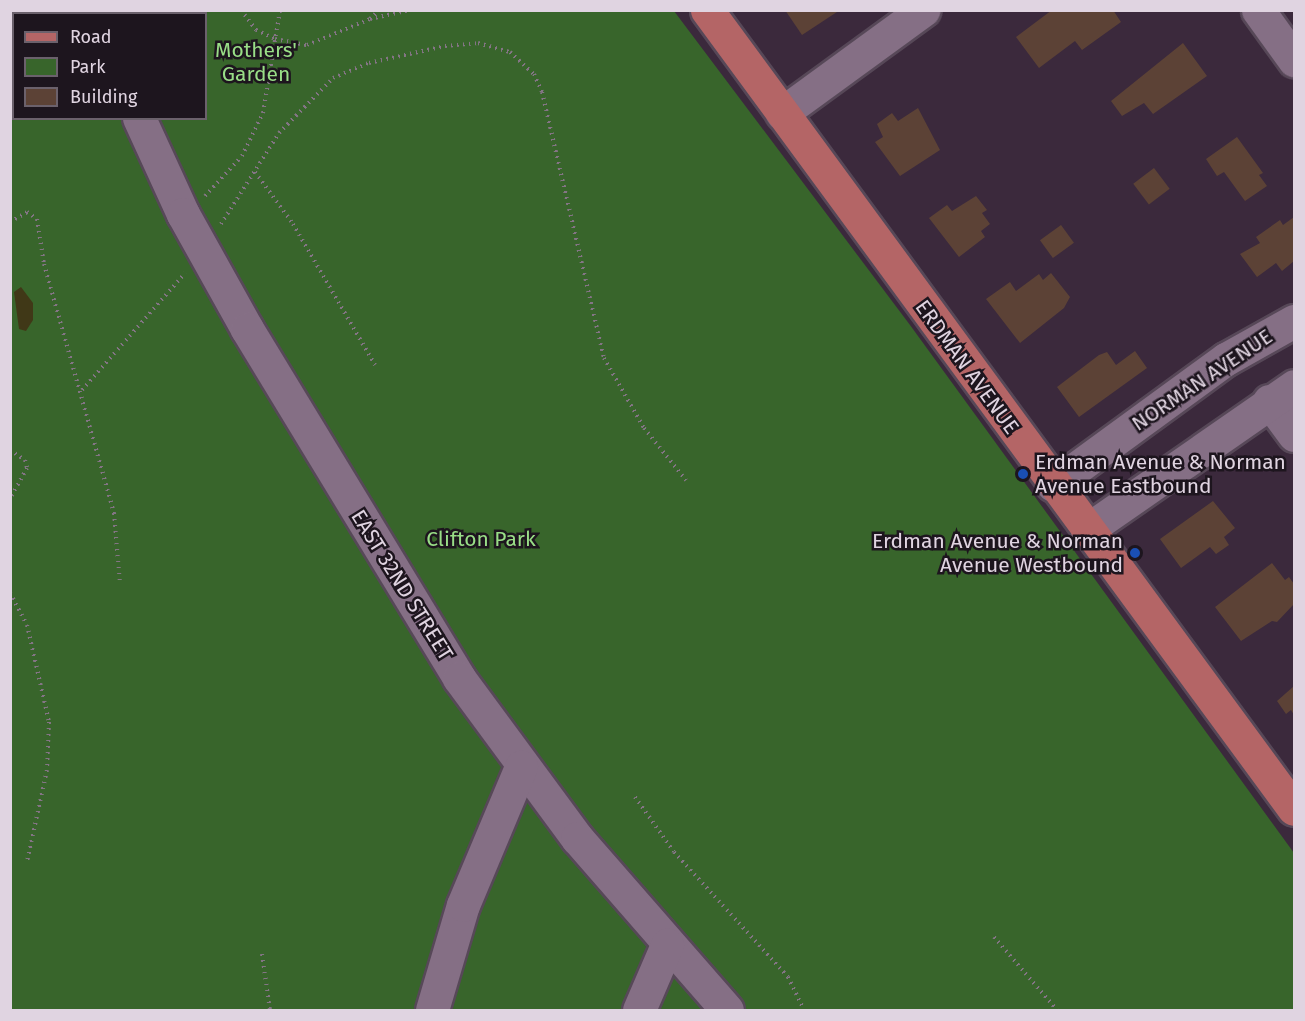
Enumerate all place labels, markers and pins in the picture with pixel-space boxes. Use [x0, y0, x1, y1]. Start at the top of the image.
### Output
place label: Erdman Avenue & Norman Avenue Eastbound [1035, 449, 1286, 499]
marker: Erdman Avenue & Norman Avenue Eastbound [1016, 467, 1030, 481]
place label: Erdman Avenue & Norman Avenue Westbound [872, 528, 1123, 578]
marker: Erdman Avenue & Norman Avenue Westbound [1128, 546, 1142, 560]

